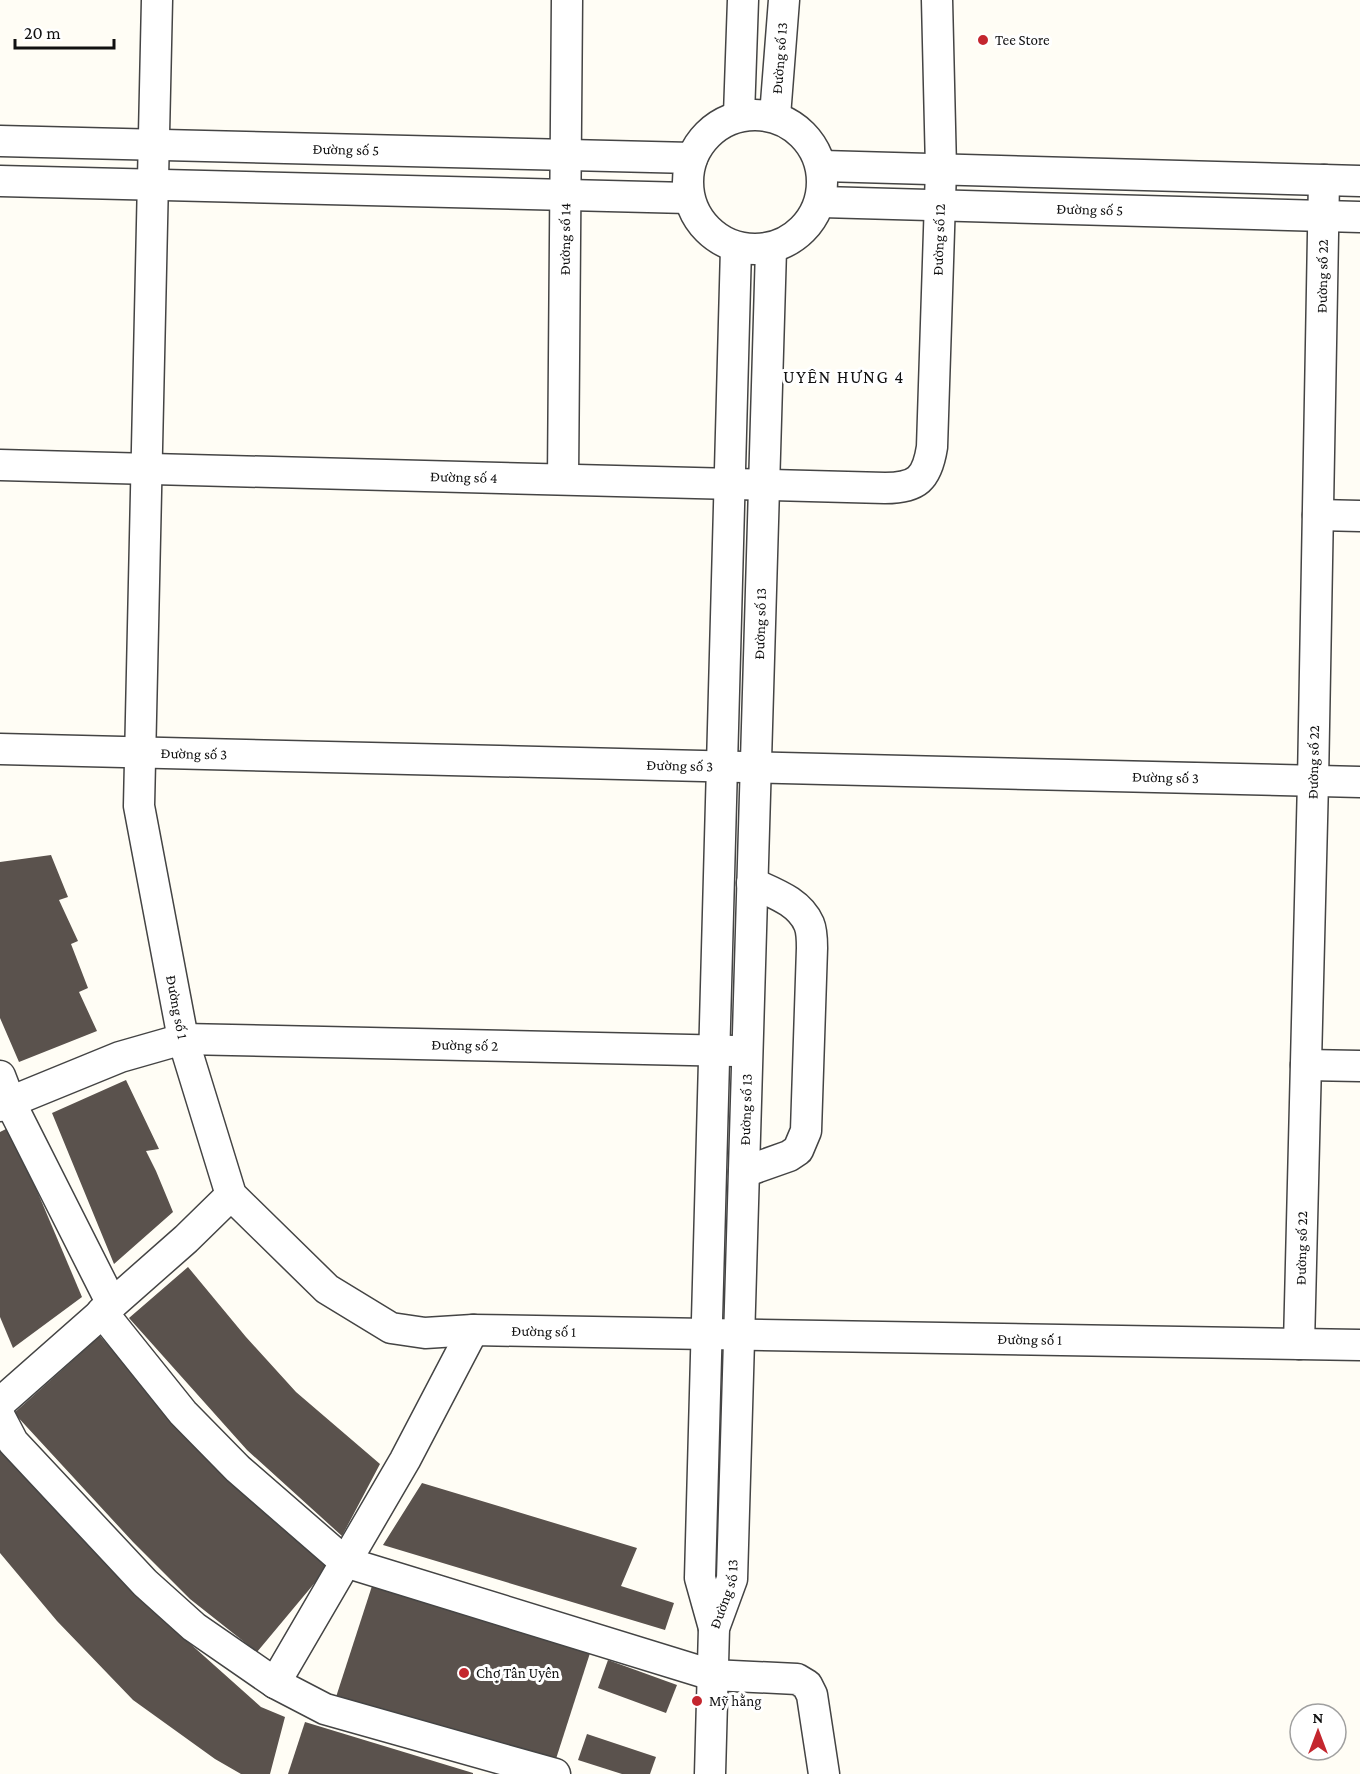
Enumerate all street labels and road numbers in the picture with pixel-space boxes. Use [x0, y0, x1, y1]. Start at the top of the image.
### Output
street label: Đường số 13 [769, 22, 790, 95]
street label: Đường số 5 [312, 141, 379, 159]
street label: Đường số 5 [1056, 201, 1124, 219]
street label: Đường số 14 [556, 203, 574, 275]
street label: Đường số 12 [930, 203, 948, 276]
street label: Đường số 22 [1313, 239, 1331, 313]
street label: Đường số 4 [430, 468, 498, 486]
street label: Đường số 13 [751, 588, 769, 660]
street label: Đường số 22 [1305, 725, 1322, 799]
street label: Đường số 3 [160, 745, 228, 763]
street label: Đường số 3 [646, 757, 713, 775]
street label: Đường số 3 [1132, 768, 1199, 786]
street label: Đường số 1 [163, 974, 191, 1041]
street label: Đường số 2 [431, 1036, 498, 1054]
street label: Đường số 13 [737, 1073, 755, 1146]
street label: Đường số 22 [1292, 1211, 1310, 1285]
street label: Đường số 1 [511, 1322, 576, 1340]
street label: Đường số 1 [997, 1331, 1062, 1349]
street label: Đường số 13 [707, 1559, 741, 1631]

